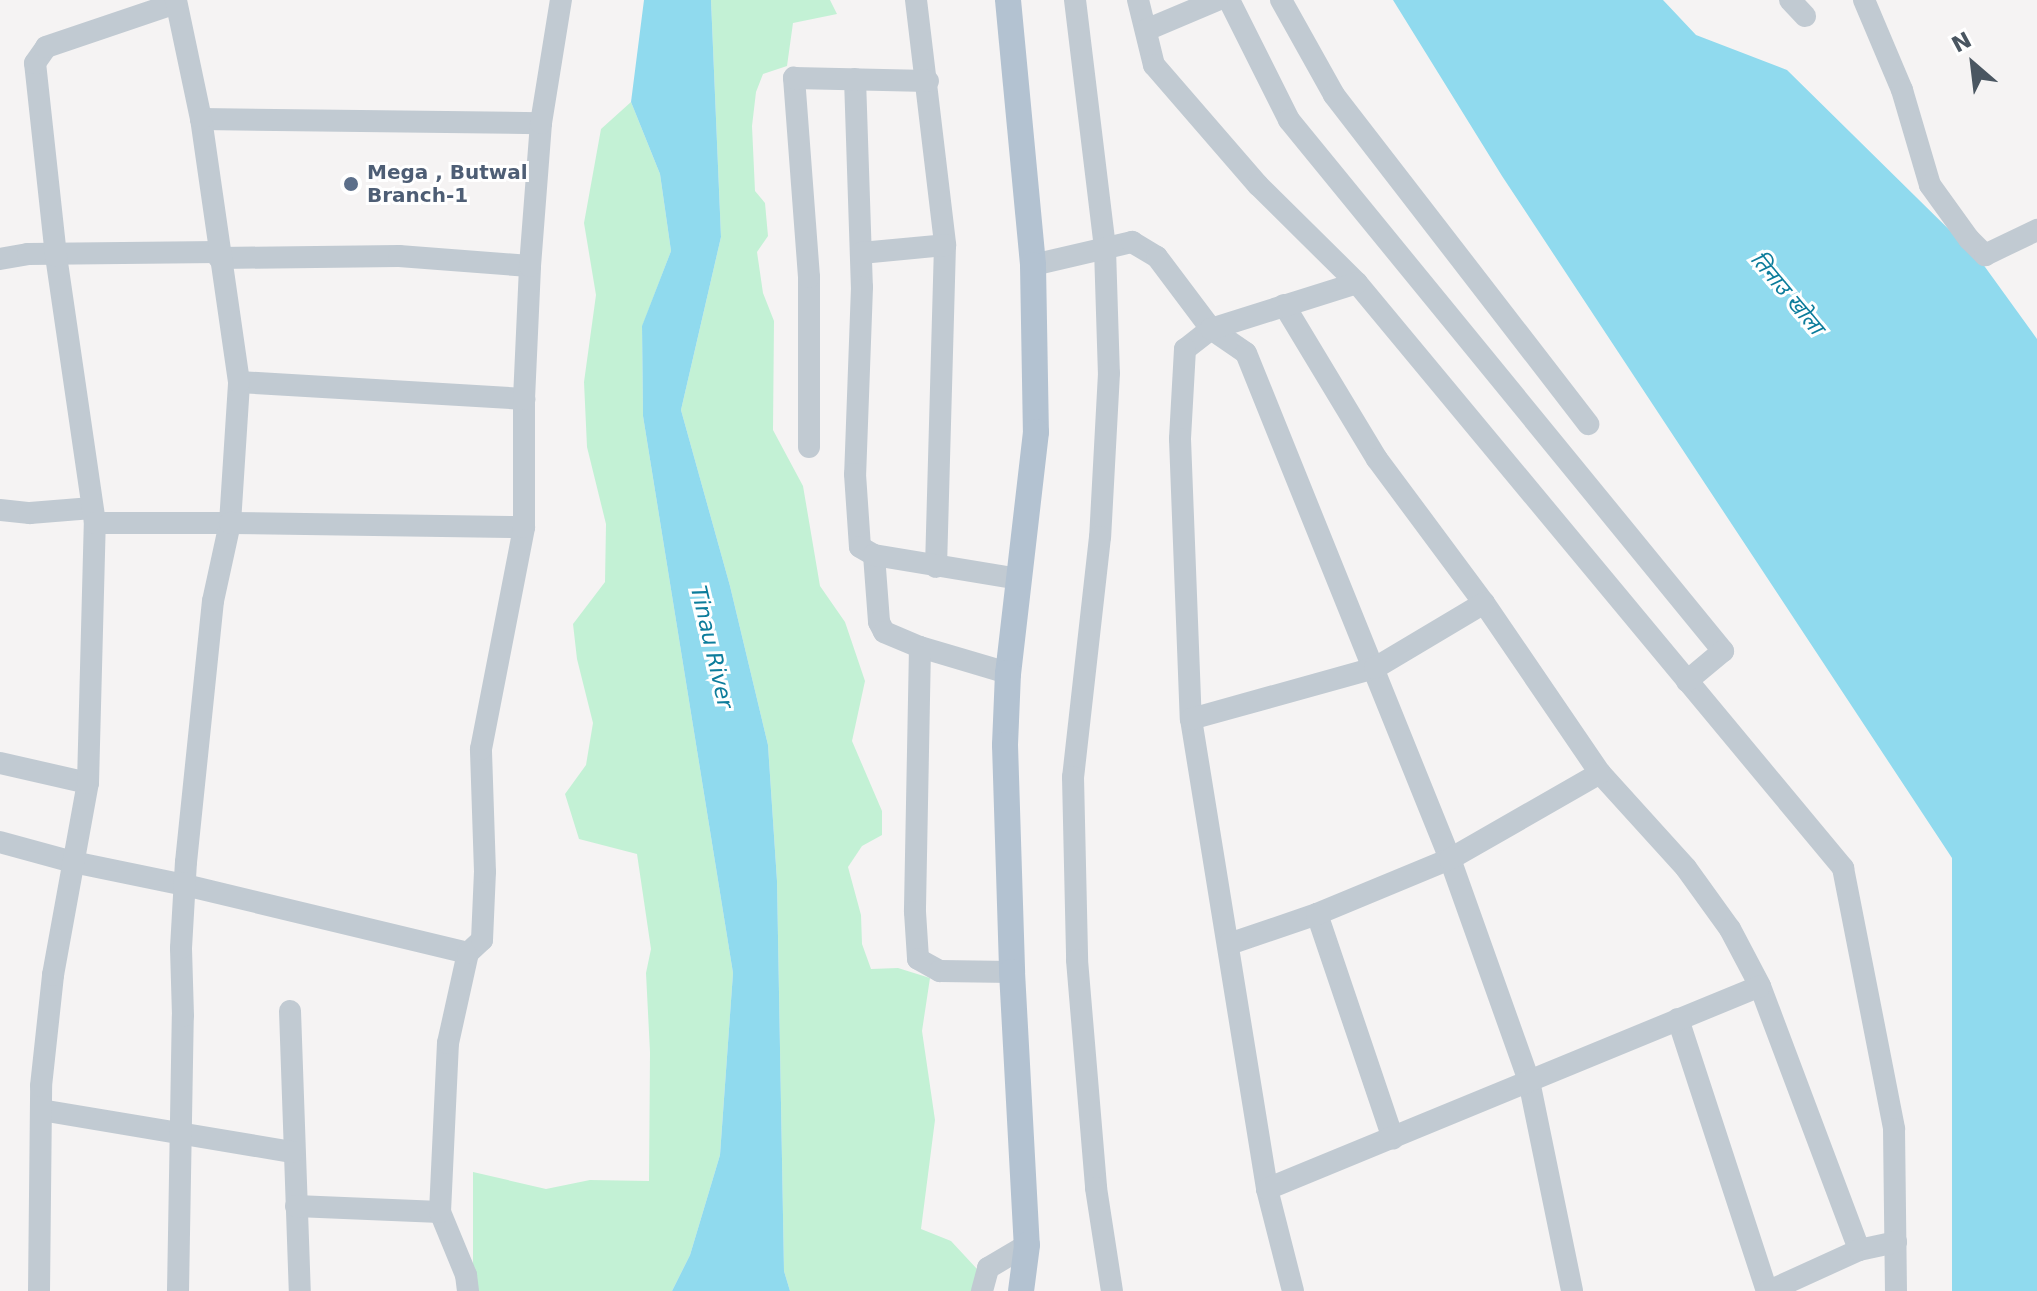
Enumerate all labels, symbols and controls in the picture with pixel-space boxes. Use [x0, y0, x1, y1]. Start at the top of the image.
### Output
north arrow [1933, 24, 2013, 104]
text: N [1947, 27, 1975, 58]
place label: Mega , Butwal Branch-1 [367, 160, 528, 207]
marker: Mega , Butwal Branch-1 [342, 175, 360, 193]
water label: तिनाउ खोला [1745, 246, 1829, 340]
water label: Tinau River [685, 583, 739, 711]

